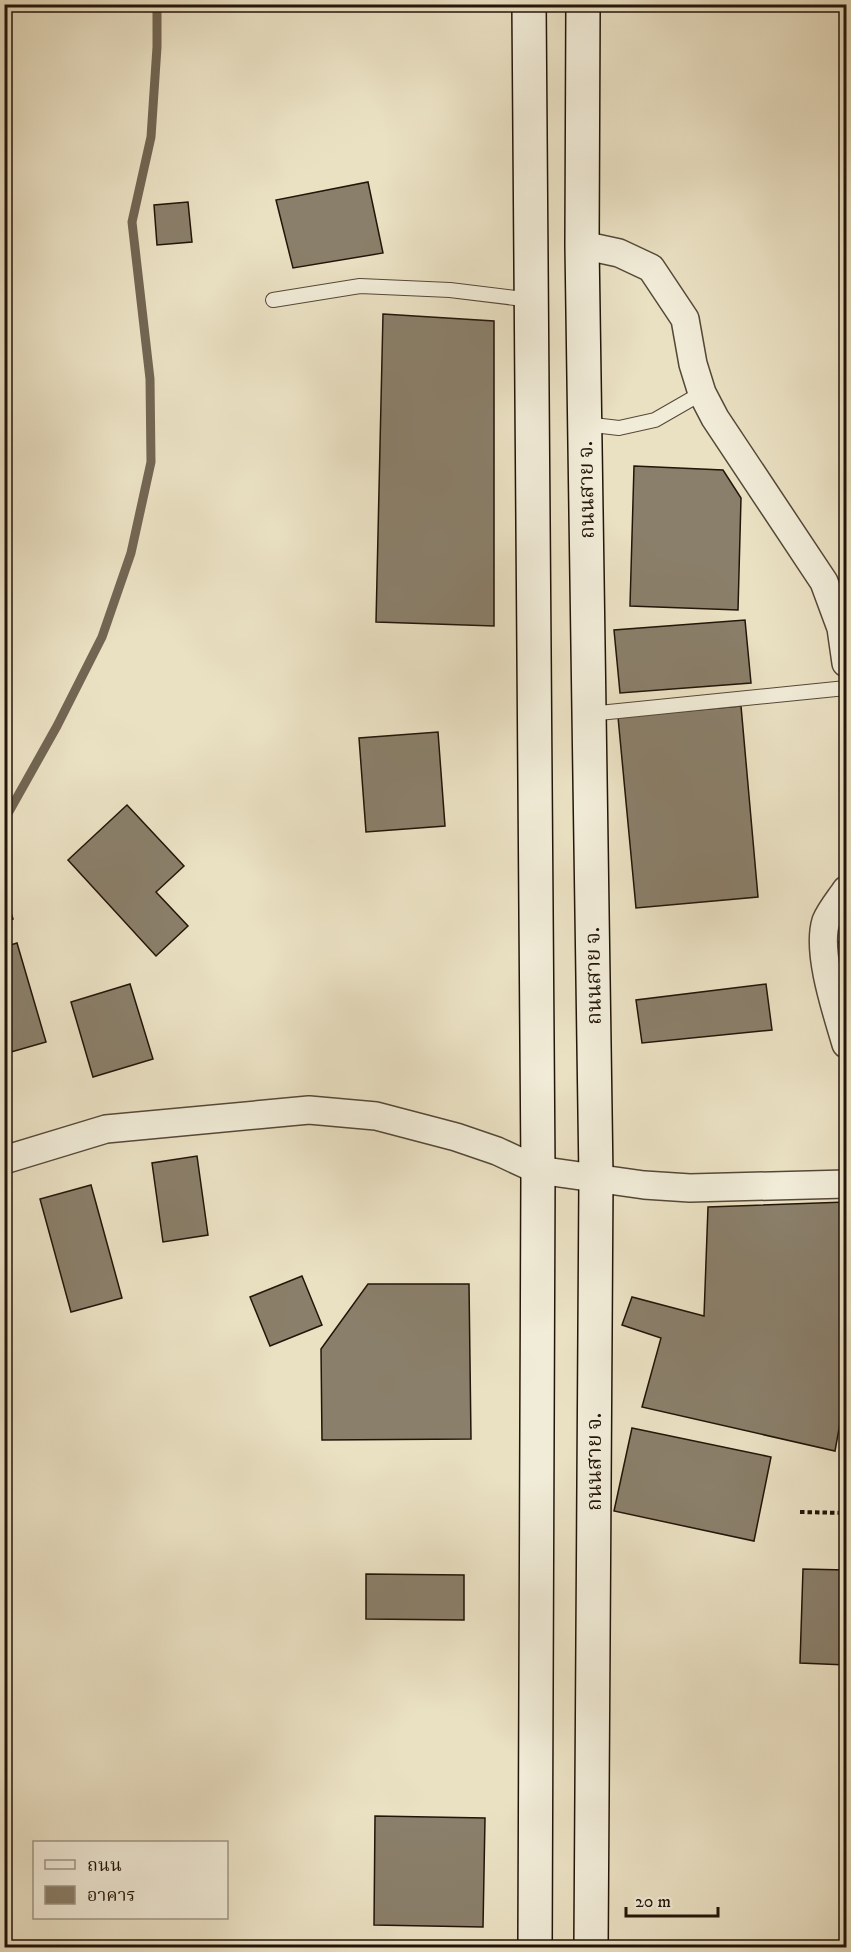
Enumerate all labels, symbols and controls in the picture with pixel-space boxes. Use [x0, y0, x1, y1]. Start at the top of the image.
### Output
street label: ถนนสาย จ. [573, 441, 601, 539]
street label: ถนนสาย จ. [580, 927, 608, 1025]
street label: ถนนสาย จ. [582, 1413, 608, 1511]
legend [33, 1841, 228, 1919]
text: ถนน [87, 1855, 122, 1877]
scale bar [626, 1880, 718, 1918]
text: อาคาร [87, 1885, 136, 1907]
text: 20 m [635, 1891, 671, 1913]

